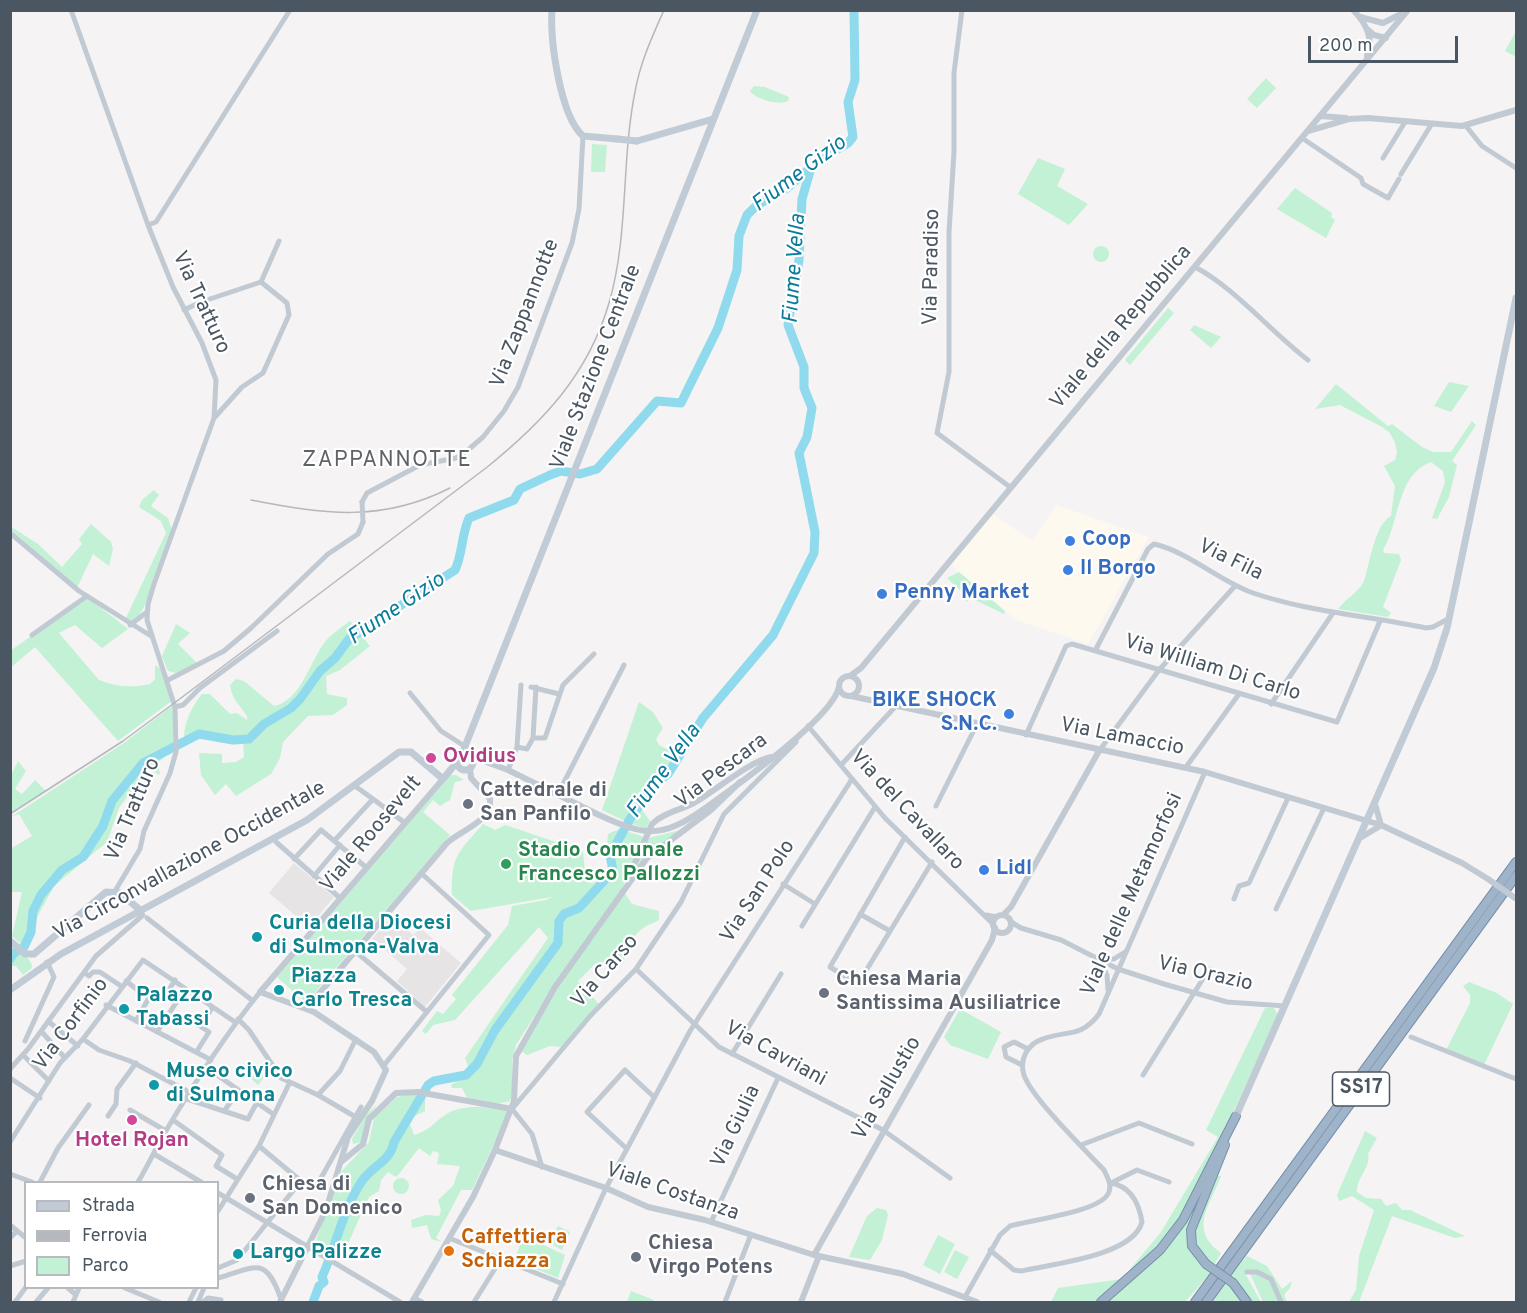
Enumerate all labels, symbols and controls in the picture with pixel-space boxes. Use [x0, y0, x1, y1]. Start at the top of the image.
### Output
scale bar [1311, 24, 1461, 62]
text: 200 m [1319, 35, 1372, 58]
water label: Fiume Gizio [748, 131, 852, 219]
street label: Via Paradiso [919, 208, 947, 326]
water label: Fiume Vella [779, 213, 813, 325]
street label: Via Zappannotte [486, 236, 566, 392]
street label: Viale della Repubblica [1046, 241, 1198, 415]
street label: Via Tratturo [165, 248, 235, 358]
street label: Viale Stazione Centrale [546, 262, 648, 474]
district label: ZAPPANNOTTE [302, 449, 472, 475]
place label: Coop [1082, 528, 1131, 554]
marker: Coop [1063, 534, 1077, 548]
street label: Via Fila [1194, 535, 1266, 587]
place label: Il Borgo [1080, 557, 1156, 583]
marker: Il Borgo [1061, 563, 1075, 577]
water label: Fiume Gizio [343, 568, 451, 652]
place label: Penny Market [894, 581, 1029, 607]
marker: Penny Market [875, 587, 889, 601]
street label: Via William Di Carlo [1121, 630, 1303, 708]
place label: BIKE SHOCK S.N.C. [872, 689, 997, 739]
marker: BIKE SHOCK S.N.C. [1002, 707, 1016, 721]
street label: Via Lamaccio [1058, 714, 1186, 762]
water label: Fiume Vella [622, 720, 708, 824]
street label: Via Pescara [671, 729, 773, 815]
place label: Ovidius [443, 745, 516, 771]
street label: Via del Cavallaro [844, 745, 968, 877]
marker: Ovidius [424, 751, 438, 765]
street label: Via Tratturo [101, 754, 167, 866]
street label: Viale Roosevelt [316, 771, 428, 899]
street label: Via Circonvallazione Occidentale [50, 777, 330, 947]
place label: Cattedrale di San Panfilo [480, 779, 607, 829]
street label: Viale delle Metamorfosi [1077, 789, 1189, 1001]
marker: Cattedrale di San Panfilo [461, 797, 475, 811]
street label: Via San Polo [716, 836, 802, 948]
place label: Stadio Comunale Francesco Pallozzi [518, 839, 700, 889]
marker: Stadio Comunale Francesco Pallozzi [499, 857, 513, 871]
place label: Lidl [996, 857, 1032, 883]
marker: Lidl [977, 863, 991, 877]
place label: Curia della Diocesi di Sulmona-Valva [269, 912, 451, 962]
marker: Curia della Diocesi di Sulmona-Valva [250, 930, 264, 944]
street label: Via Carso [567, 930, 645, 1014]
street label: Via Orazio [1155, 952, 1255, 998]
place label: Piazza Carlo Tresca [291, 965, 412, 1015]
place label: Chiesa Maria Santissima Ausiliatrice [836, 968, 1061, 1018]
street label: Via Corfinio [29, 974, 115, 1076]
marker: Piazza Carlo Tresca [272, 983, 286, 997]
place label: Palazzo Tabassi [136, 984, 213, 1034]
marker: Chiesa Maria Santissima Ausiliatrice [817, 986, 831, 1000]
marker: Palazzo Tabassi [117, 1002, 131, 1016]
street label: Via Cavriani [720, 1017, 830, 1093]
street label: Via Sallustio [848, 1033, 928, 1145]
place label: Museo civico di Sulmona [166, 1060, 293, 1110]
road number: SS17 [1332, 1072, 1390, 1106]
marker: Museo civico di Sulmona [147, 1078, 161, 1092]
street label: Via Giulia [707, 1082, 767, 1172]
marker: Hotel Rojan [125, 1113, 139, 1127]
place label: Hotel Rojan [75, 1129, 189, 1155]
street label: Viale Costanza [602, 1158, 742, 1228]
place label: Chiesa di San Domenico [262, 1173, 403, 1223]
legend [24, 1181, 219, 1289]
marker: Chiesa di San Domenico [243, 1191, 257, 1205]
text: Strada [82, 1195, 135, 1218]
text: Ferrovia [82, 1225, 147, 1248]
place label: Caffettiera Schiazza [461, 1226, 567, 1276]
place label: Chiesa Virgo Potens [648, 1232, 773, 1282]
place label: Largo Palizze [250, 1241, 382, 1267]
marker: Caffettiera Schiazza [442, 1244, 456, 1258]
marker: Largo Palizze [231, 1247, 245, 1261]
marker: Chiesa Virgo Potens [629, 1250, 643, 1264]
text: Parco [82, 1255, 128, 1278]

